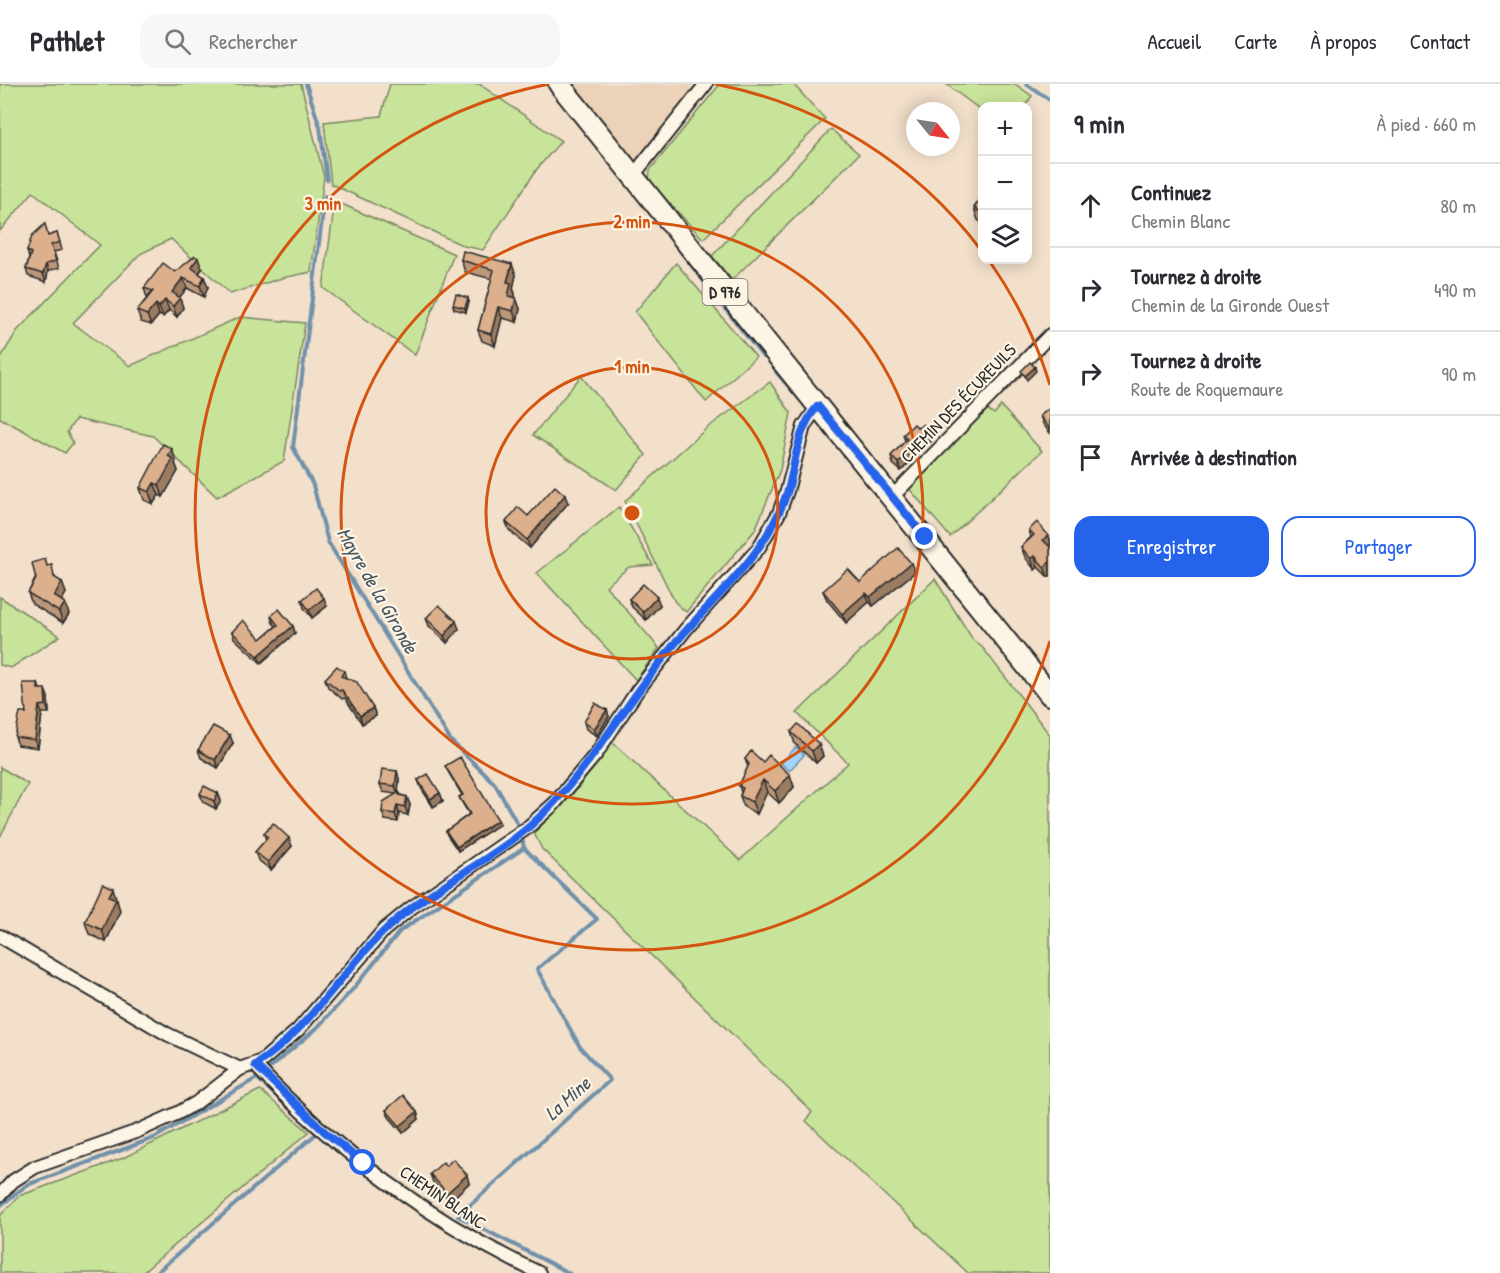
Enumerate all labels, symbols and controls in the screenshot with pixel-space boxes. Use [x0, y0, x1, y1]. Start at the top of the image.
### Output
search box [140, 14, 560, 68]
text: Pathlet [30, 22, 104, 60]
icon: search [161, 25, 194, 58]
text: Rechercher [209, 26, 298, 56]
text: Accueil [1148, 27, 1201, 56]
text: Carte [1234, 27, 1278, 56]
text: À propos [1311, 27, 1377, 56]
text: Contact [1410, 27, 1470, 56]
north arrow [906, 102, 960, 156]
map controls [978, 102, 1032, 264]
button: + [978, 102, 1032, 156]
text: 9 min [1074, 106, 1125, 141]
text: À pied · 660 m [1377, 110, 1476, 137]
button: − [978, 156, 1032, 210]
text: Continuez [1131, 177, 1211, 207]
icon: ahead [1074, 189, 1107, 222]
text: 3 min [305, 191, 341, 216]
text: 80 m [1440, 192, 1476, 219]
text: Chemin Blanc [1131, 207, 1230, 234]
text: 2 min [614, 209, 650, 234]
button: layers [978, 210, 1032, 264]
text: Tournez à droite [1131, 261, 1261, 291]
icon: right [1074, 273, 1107, 306]
text: 490 m [1434, 276, 1476, 303]
road number: D 976 [702, 279, 748, 305]
text: Chemin de la Gironde Ouest [1131, 291, 1329, 318]
street label: CHEMIN DES ÉCUREUILS [895, 338, 1021, 468]
text: Tournez à droite [1131, 345, 1261, 375]
text: 1 min [614, 354, 650, 379]
icon: right [1074, 357, 1107, 390]
text: 90 m [1442, 360, 1476, 387]
text: Route de Roquemaure [1131, 375, 1283, 402]
icon: arrive [1074, 441, 1107, 474]
text: Arrivée à destination [1131, 442, 1297, 472]
centre of rings [622, 503, 642, 523]
button: Enregistrer [1074, 516, 1269, 577]
button: Partager [1281, 516, 1476, 577]
water label: Mayre de la Gironde [330, 522, 426, 659]
route end [911, 523, 937, 549]
water label: La Mine [538, 1069, 597, 1126]
route start [349, 1149, 375, 1175]
street label: CHEMIN BLANC [395, 1159, 491, 1235]

